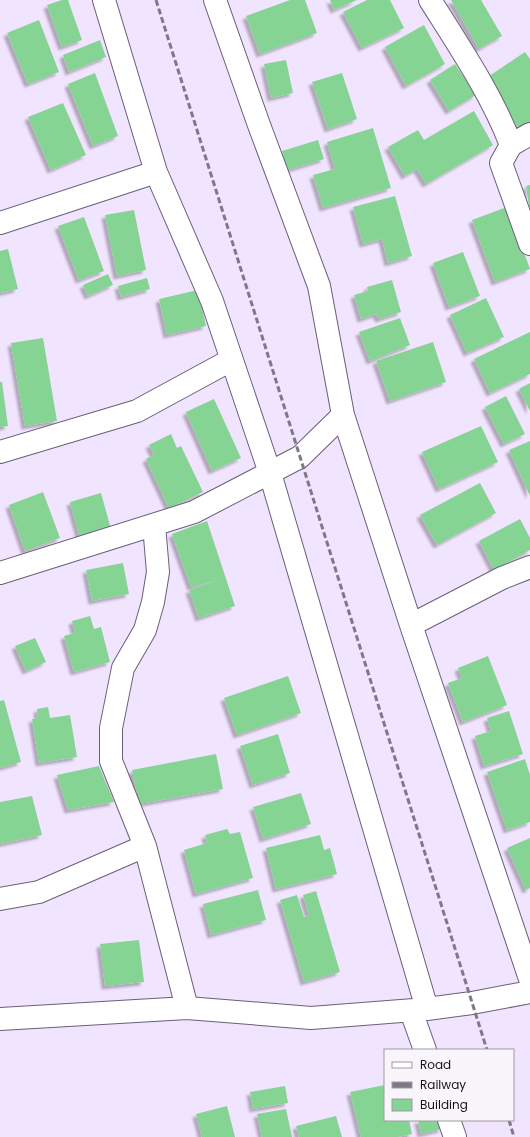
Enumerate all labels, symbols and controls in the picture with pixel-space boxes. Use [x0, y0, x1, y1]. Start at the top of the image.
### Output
legend [384, 1049, 514, 1121]
text: Road [420, 1056, 451, 1073]
text: Railway [420, 1076, 466, 1093]
text: Building [420, 1096, 468, 1113]

